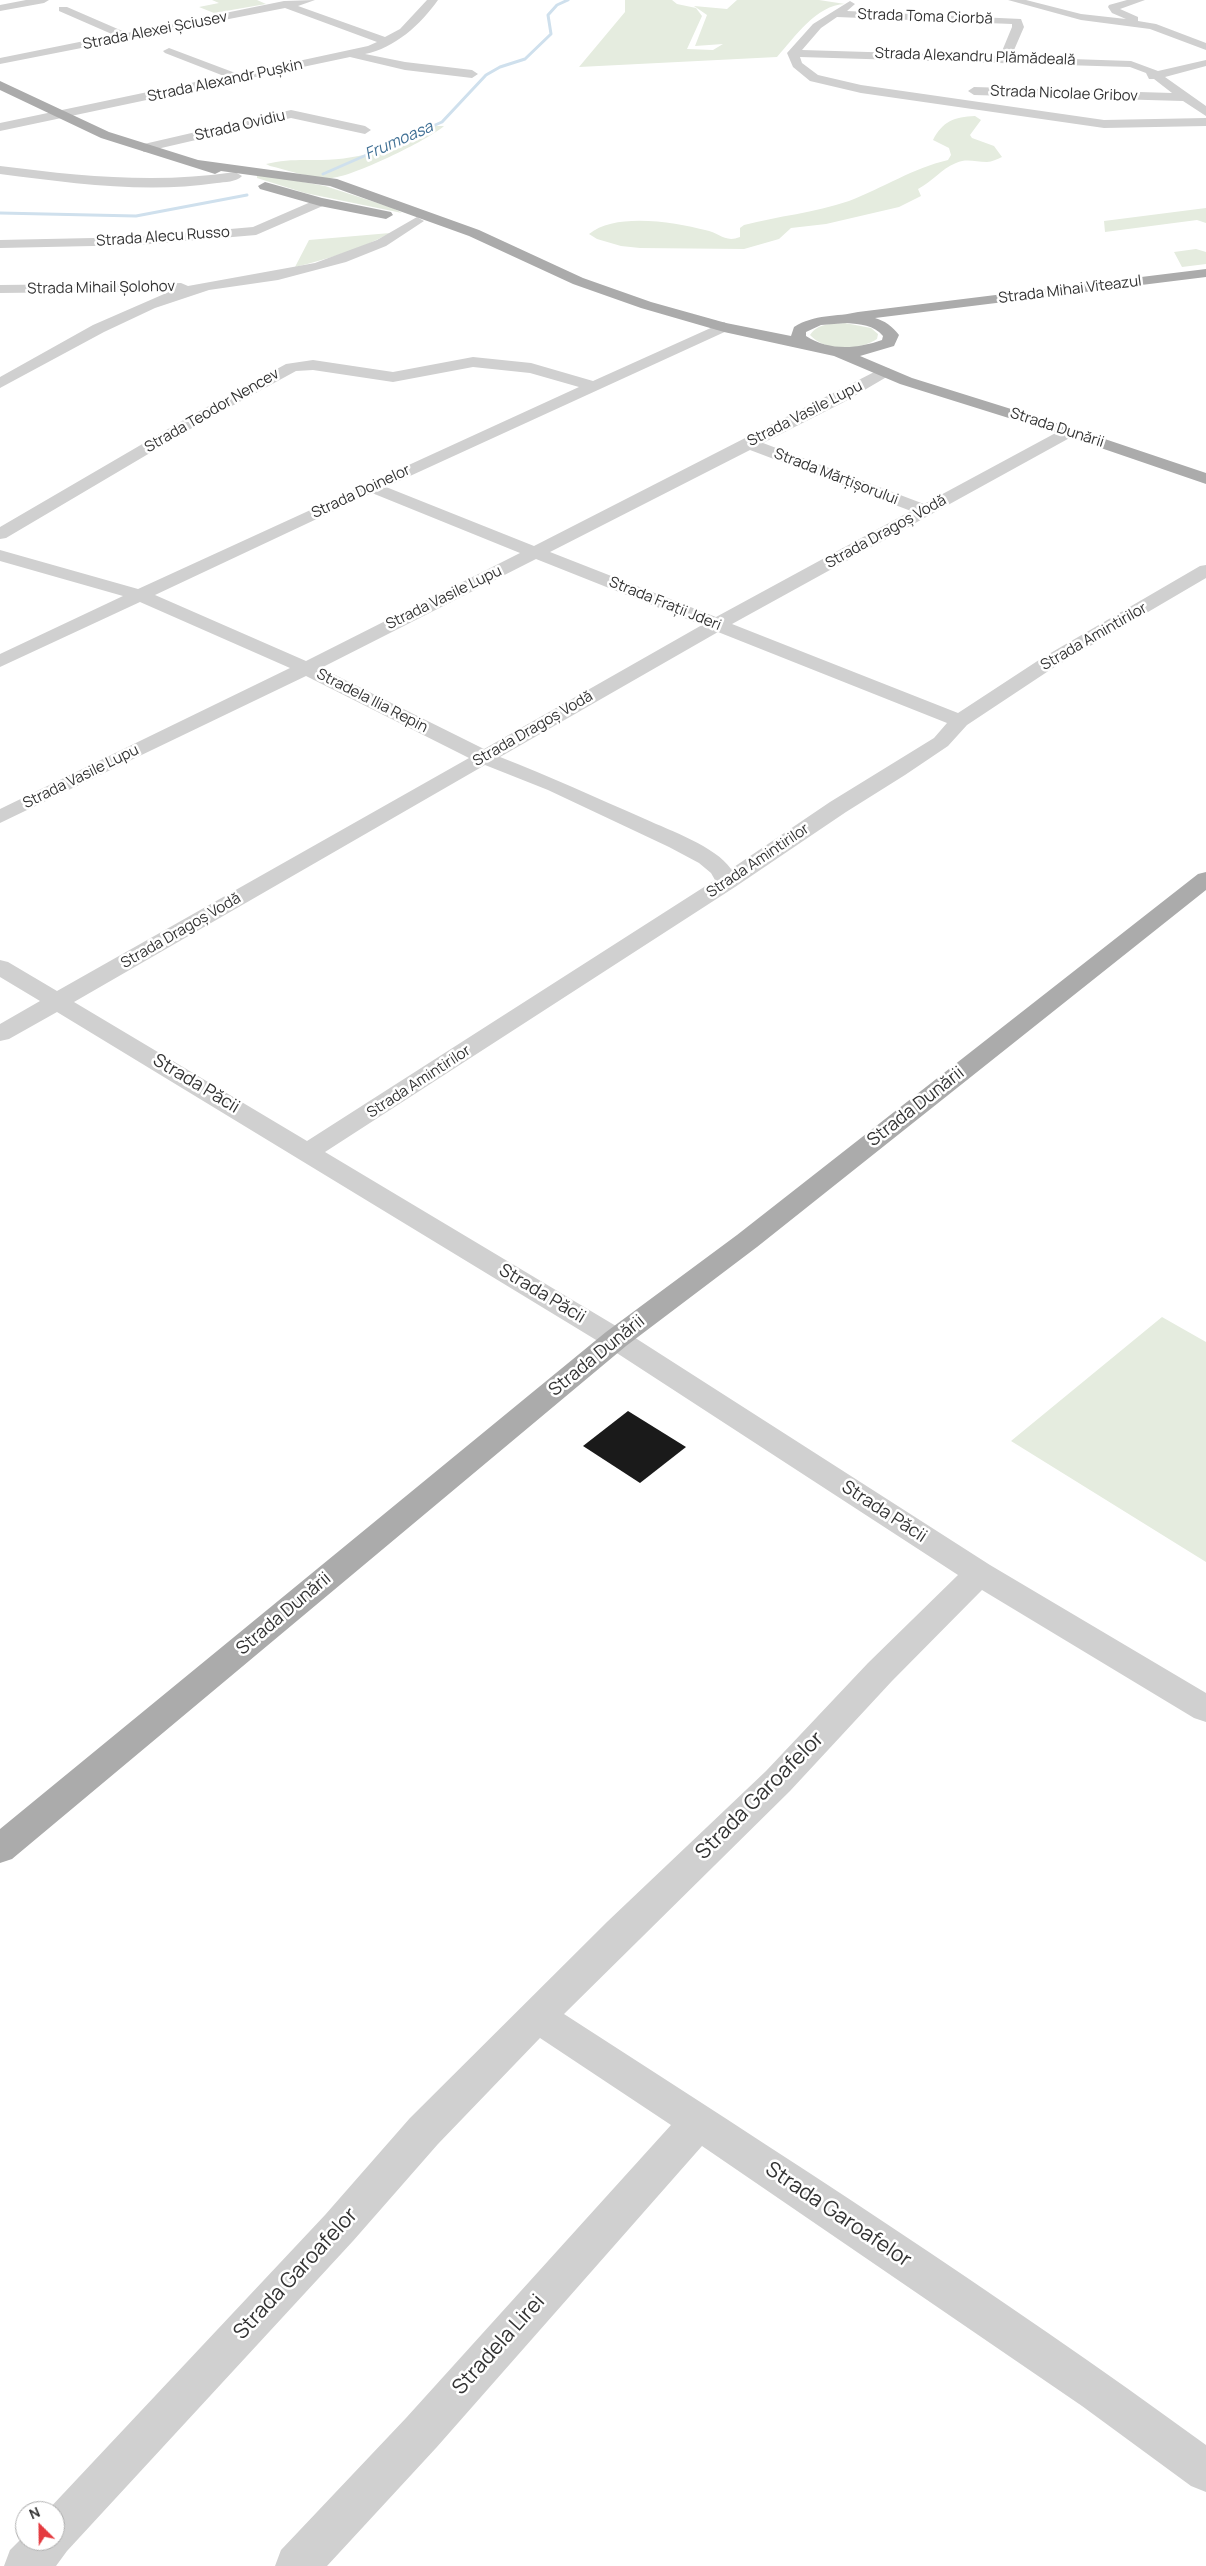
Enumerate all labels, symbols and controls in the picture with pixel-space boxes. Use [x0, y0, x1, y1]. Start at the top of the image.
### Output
street label: Strada Toma Ciorbă [857, 6, 993, 28]
street label: Strada Alexei Șciusev [81, 8, 229, 54]
street label: Strada Alexandru Plămădeală [874, 44, 1076, 70]
street label: Strada Alexandr Pușkin [146, 56, 304, 106]
street label: Strada Nicolae Gribov [990, 82, 1138, 106]
street label: Strada Ovidiu [193, 107, 287, 145]
water label: Frumoasa [362, 117, 436, 165]
street label: Strada Alecu Russo [96, 223, 230, 251]
street label: Strada Mihai Viteazul [997, 272, 1143, 308]
street label: Strada Mihail Șolohov [27, 278, 175, 298]
street label: Strada Teodor Nencev [142, 365, 282, 457]
street label: Strada Vasile Lupu [745, 377, 865, 451]
street label: Strada Dunării [1008, 404, 1106, 452]
street label: Strada Mărțișorului [771, 445, 901, 509]
street label: Strada Doinelor [309, 461, 413, 523]
street label: Strada Dragoș Vodă [823, 491, 949, 573]
street label: Strada Vasile Lupu [383, 562, 505, 634]
street label: Strada Frații Jderi [606, 573, 724, 635]
street label: Strada Amintirilor [1038, 599, 1150, 675]
street label: Stradela Ilia Repin [313, 665, 431, 737]
street label: Strada Dragoș Vodă [470, 687, 596, 771]
street label: Strada Vasile Lupu [20, 741, 142, 813]
street label: Strada Amintirilor [703, 820, 813, 902]
street label: Strada Dragoș Vodă [118, 889, 244, 973]
street label: Strada Amintirilor [364, 1042, 474, 1122]
street label: Strada Păcii [149, 1050, 243, 1118]
street label: Strada Dunării [863, 1062, 969, 1152]
street label: Strada Păcii [495, 1260, 589, 1328]
street label: Strada Dunării [545, 1311, 649, 1401]
street label: Strada Păcii [837, 1476, 931, 1548]
street label: Strada Dunării [232, 1568, 336, 1660]
street label: Strada Garoafelor [691, 1727, 829, 1865]
street label: Strada Garoafelor [760, 2157, 916, 2273]
street label: Strada Garoafelor [229, 2203, 363, 2345]
street label: Stradela Lirei [448, 2290, 550, 2400]
north arrow [15, 2501, 65, 2551]
text: N [26, 2502, 43, 2523]

